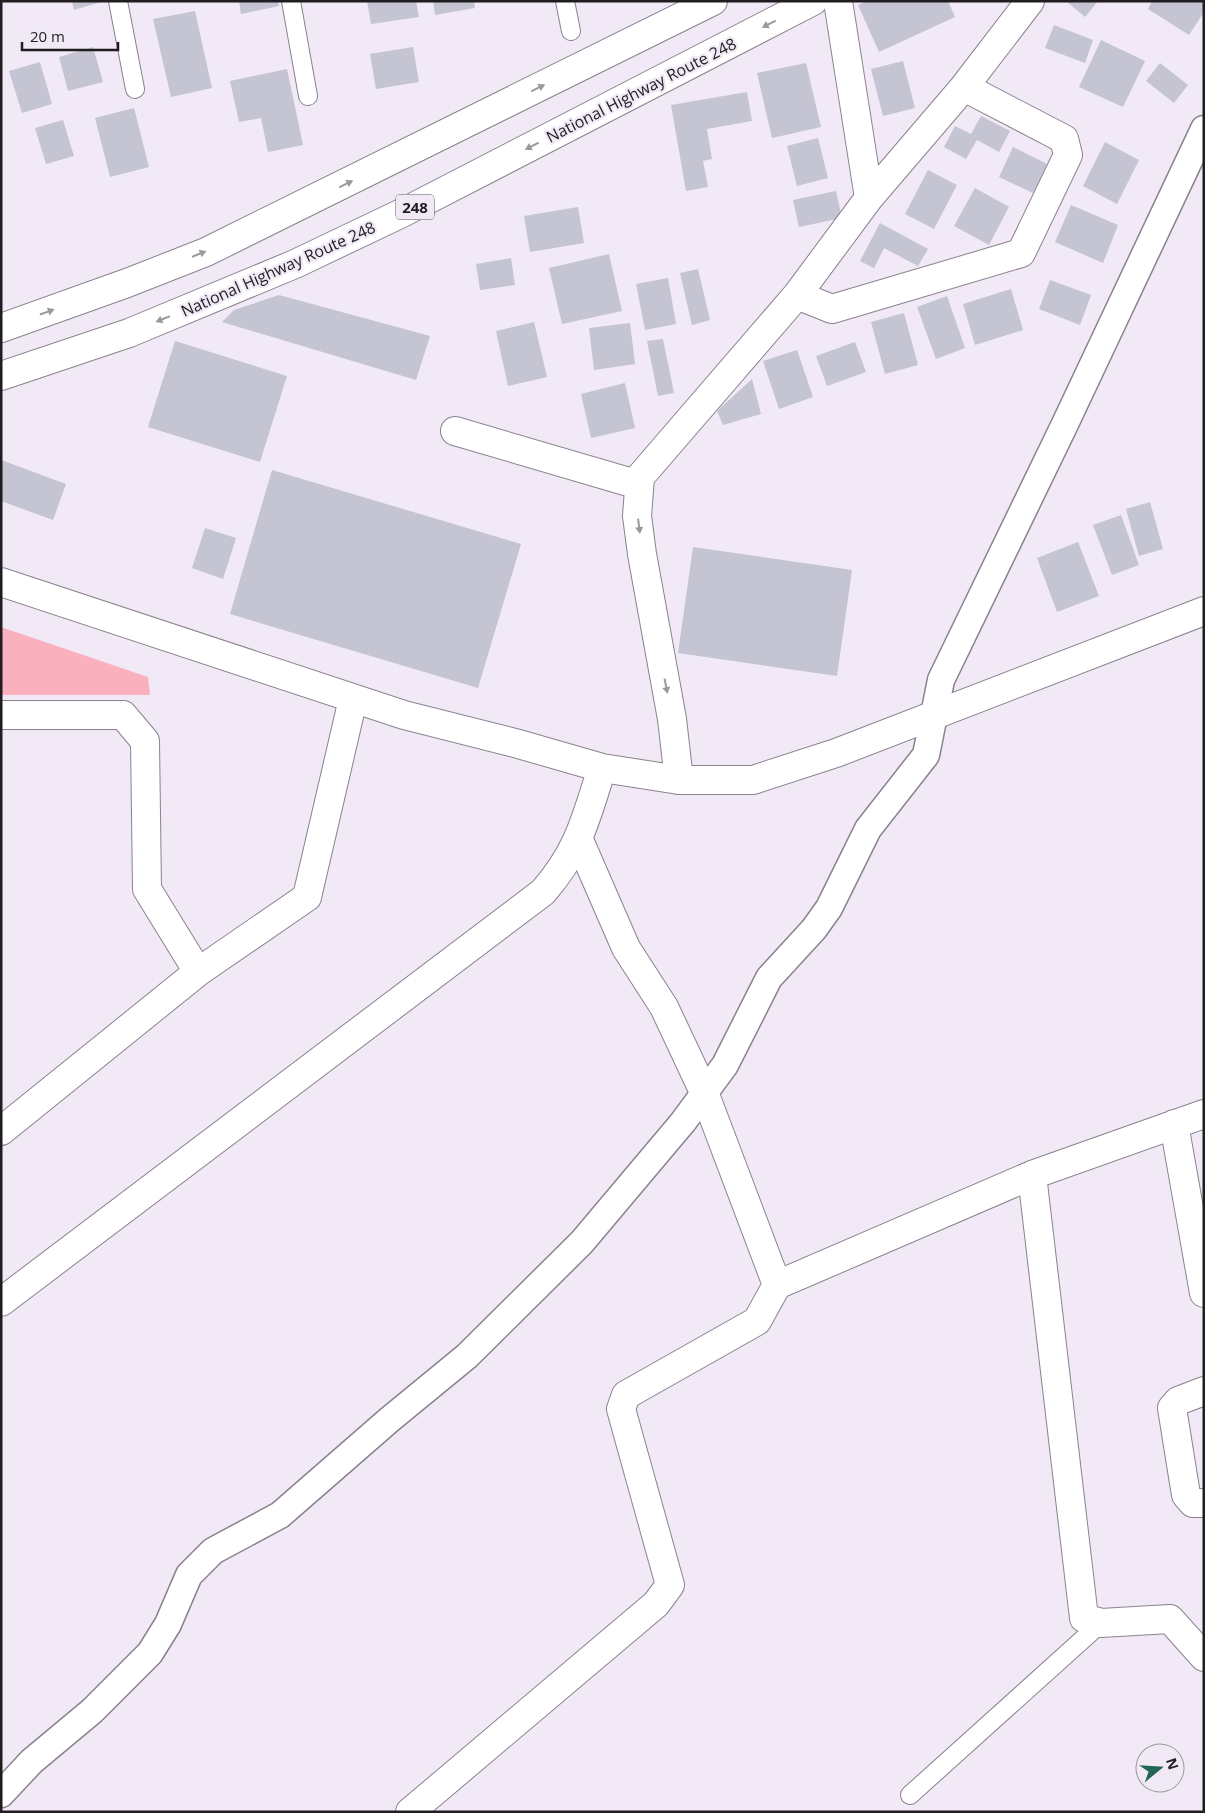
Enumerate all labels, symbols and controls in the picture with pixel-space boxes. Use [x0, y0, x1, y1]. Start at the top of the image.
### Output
scale bar [22, 20, 119, 52]
one-way arrow [762, 20, 776, 28]
text: 20 m [30, 26, 65, 46]
street label: National Highway Route 248 [542, 32, 740, 148]
one-way arrow [531, 84, 545, 92]
one-way arrow [524, 142, 539, 150]
one-way arrow [339, 180, 353, 188]
road number: 248 [396, 194, 434, 220]
street label: National Highway Route 248 [177, 216, 379, 322]
one-way arrow [192, 250, 207, 258]
one-way arrow [40, 308, 55, 315]
one-way arrow [156, 316, 170, 324]
one-way arrow [635, 518, 643, 534]
one-way arrow [662, 679, 670, 695]
north arrow [1135, 1743, 1185, 1793]
text: N [1162, 1755, 1184, 1772]

